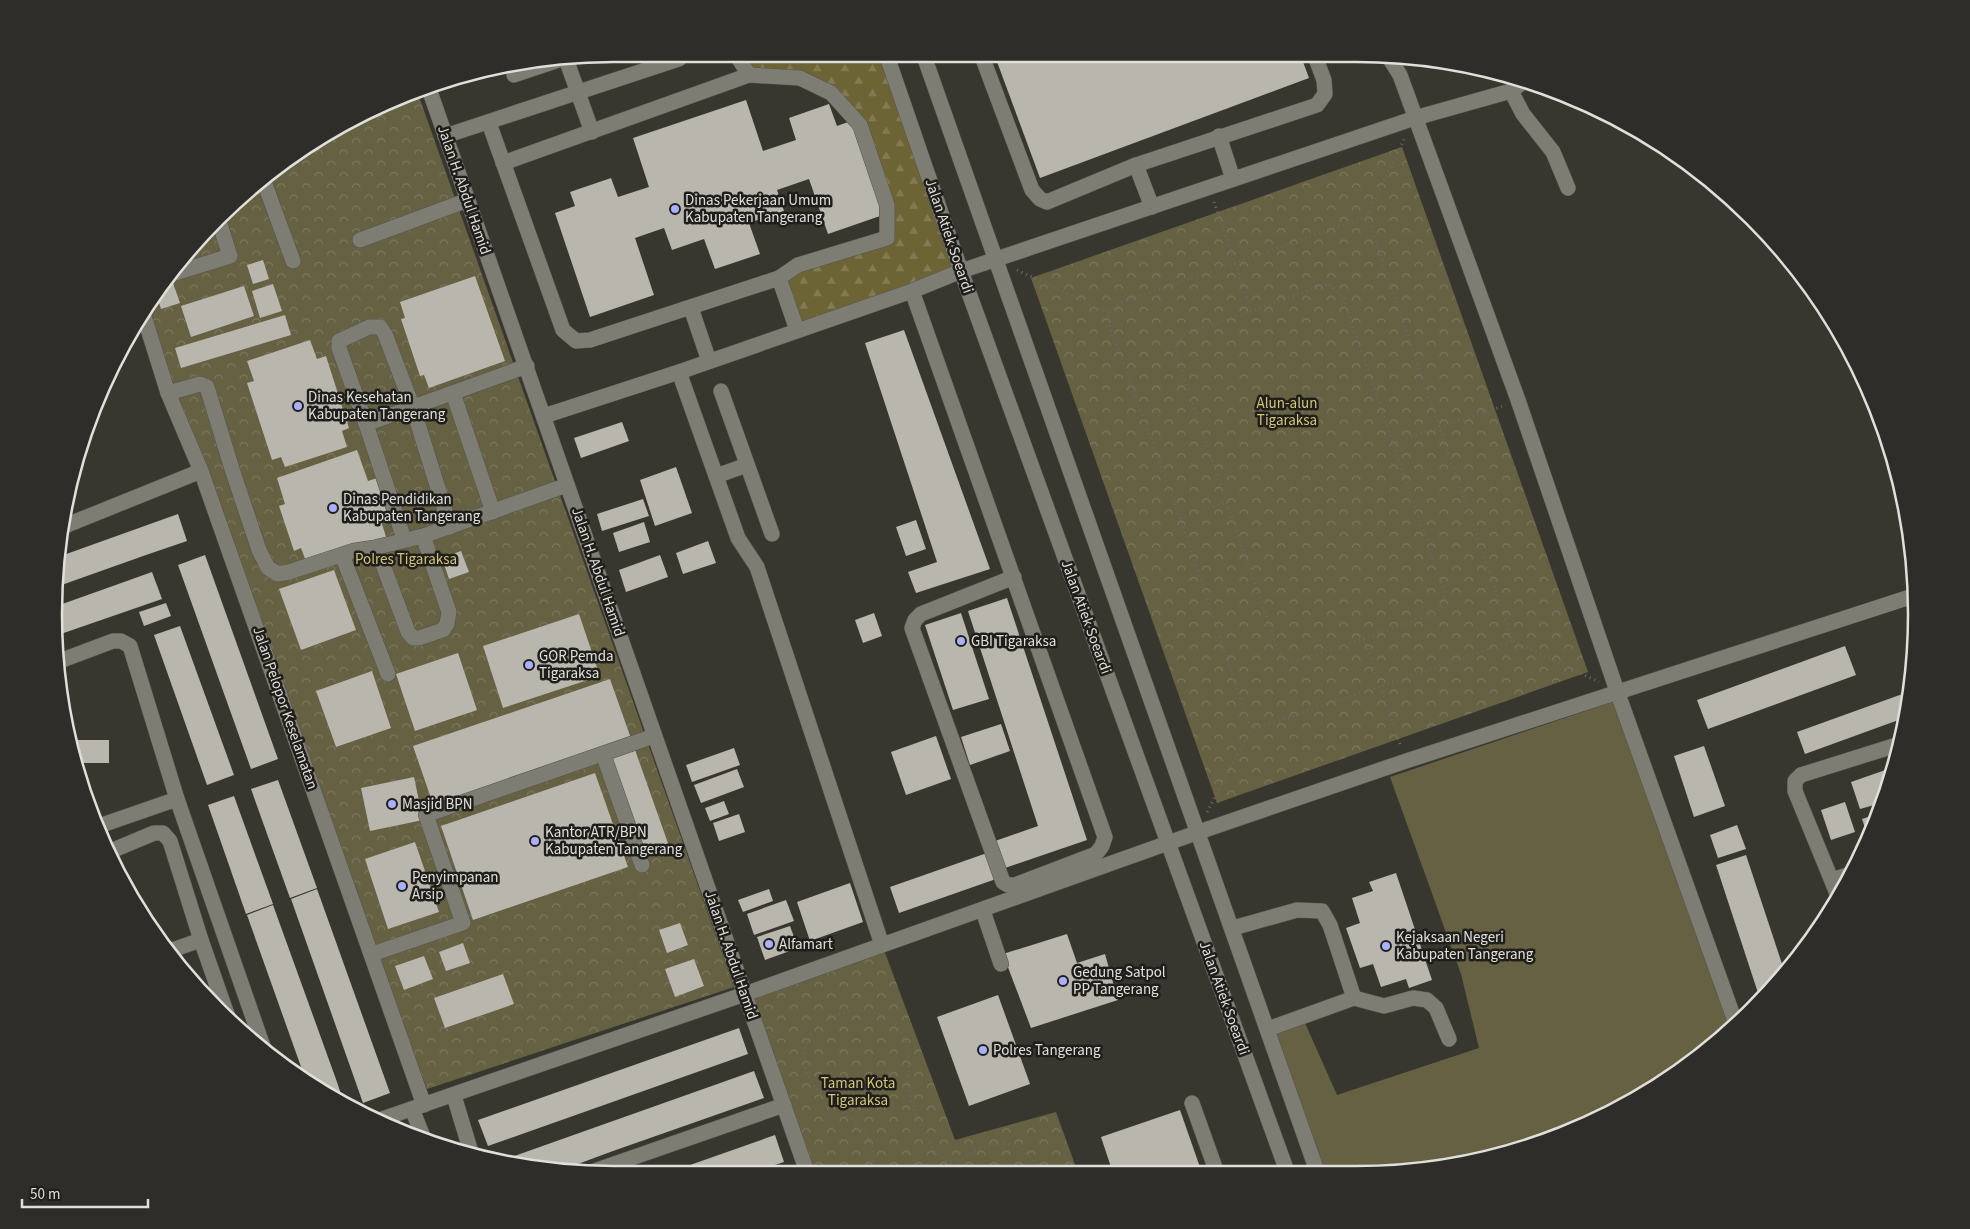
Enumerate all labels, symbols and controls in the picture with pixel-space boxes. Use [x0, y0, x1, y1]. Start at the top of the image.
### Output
street label: Jalan H. Abdul Hamid [432, 123, 496, 257]
street label: Jalan Atiek Soeardi [920, 176, 978, 296]
place label: Dinas Pekerjaan Umum Kabupaten Tangerang [685, 190, 831, 228]
marker: Dinas Pekerjaan Umum Kabupaten Tangerang [669, 203, 681, 215]
place label: Dinas Kesehatan Kabupaten Tangerang [308, 387, 446, 425]
park label: Alun-alun Tigaraksa [1257, 393, 1317, 431]
marker: Dinas Kesehatan Kabupaten Tangerang [292, 400, 304, 412]
place label: Dinas Pendidikan Kabupaten Tangerang [343, 489, 481, 527]
marker: Dinas Pendidikan Kabupaten Tangerang [327, 502, 339, 514]
street label: Jalan H. Abdul Hamid [566, 505, 630, 639]
park label: Polres Tigaraksa [355, 549, 457, 570]
street label: Jalan Atiek Soeardi [1056, 557, 1116, 677]
street label: Jalan Pelopor Keselamatan [247, 624, 323, 792]
place label: GBI Tigaraksa [971, 631, 1056, 652]
marker: GBI Tigaraksa [955, 635, 967, 647]
place label: GOR Pemda Tigaraksa [539, 646, 614, 684]
marker: GOR Pemda Tigaraksa [523, 659, 535, 671]
place label: Masjid BPN [402, 794, 473, 815]
marker: Masjid BPN [386, 798, 398, 810]
place label: Kantor ATR/BPN Kabupaten Tangerang [545, 822, 683, 860]
marker: Kantor ATR/BPN Kabupaten Tangerang [529, 835, 541, 847]
place label: Penyimpanan Arsip [412, 867, 499, 905]
marker: Penyimpanan Arsip [396, 880, 408, 892]
street label: Jalan H. Abdul Hamid [699, 888, 763, 1022]
place label: Kejaksaan Negeri Kabupaten Tangerang [1396, 927, 1534, 965]
place label: Alfamart [779, 934, 833, 955]
marker: Alfamart [763, 938, 775, 950]
street label: Jalan Atiek Soeardi [1194, 938, 1254, 1058]
marker: Kejaksaan Negeri Kabupaten Tangerang [1380, 940, 1392, 952]
place label: Gedung Satpol PP Tangerang [1073, 962, 1166, 1000]
marker: Gedung Satpol PP Tangerang [1057, 975, 1069, 987]
place label: Polres Tangerang [993, 1040, 1101, 1061]
marker: Polres Tangerang [977, 1044, 989, 1056]
park label: Taman Kota Tigaraksa [821, 1073, 895, 1111]
scale bar [22, 1176, 149, 1208]
text: 50 m [30, 1184, 60, 1205]

